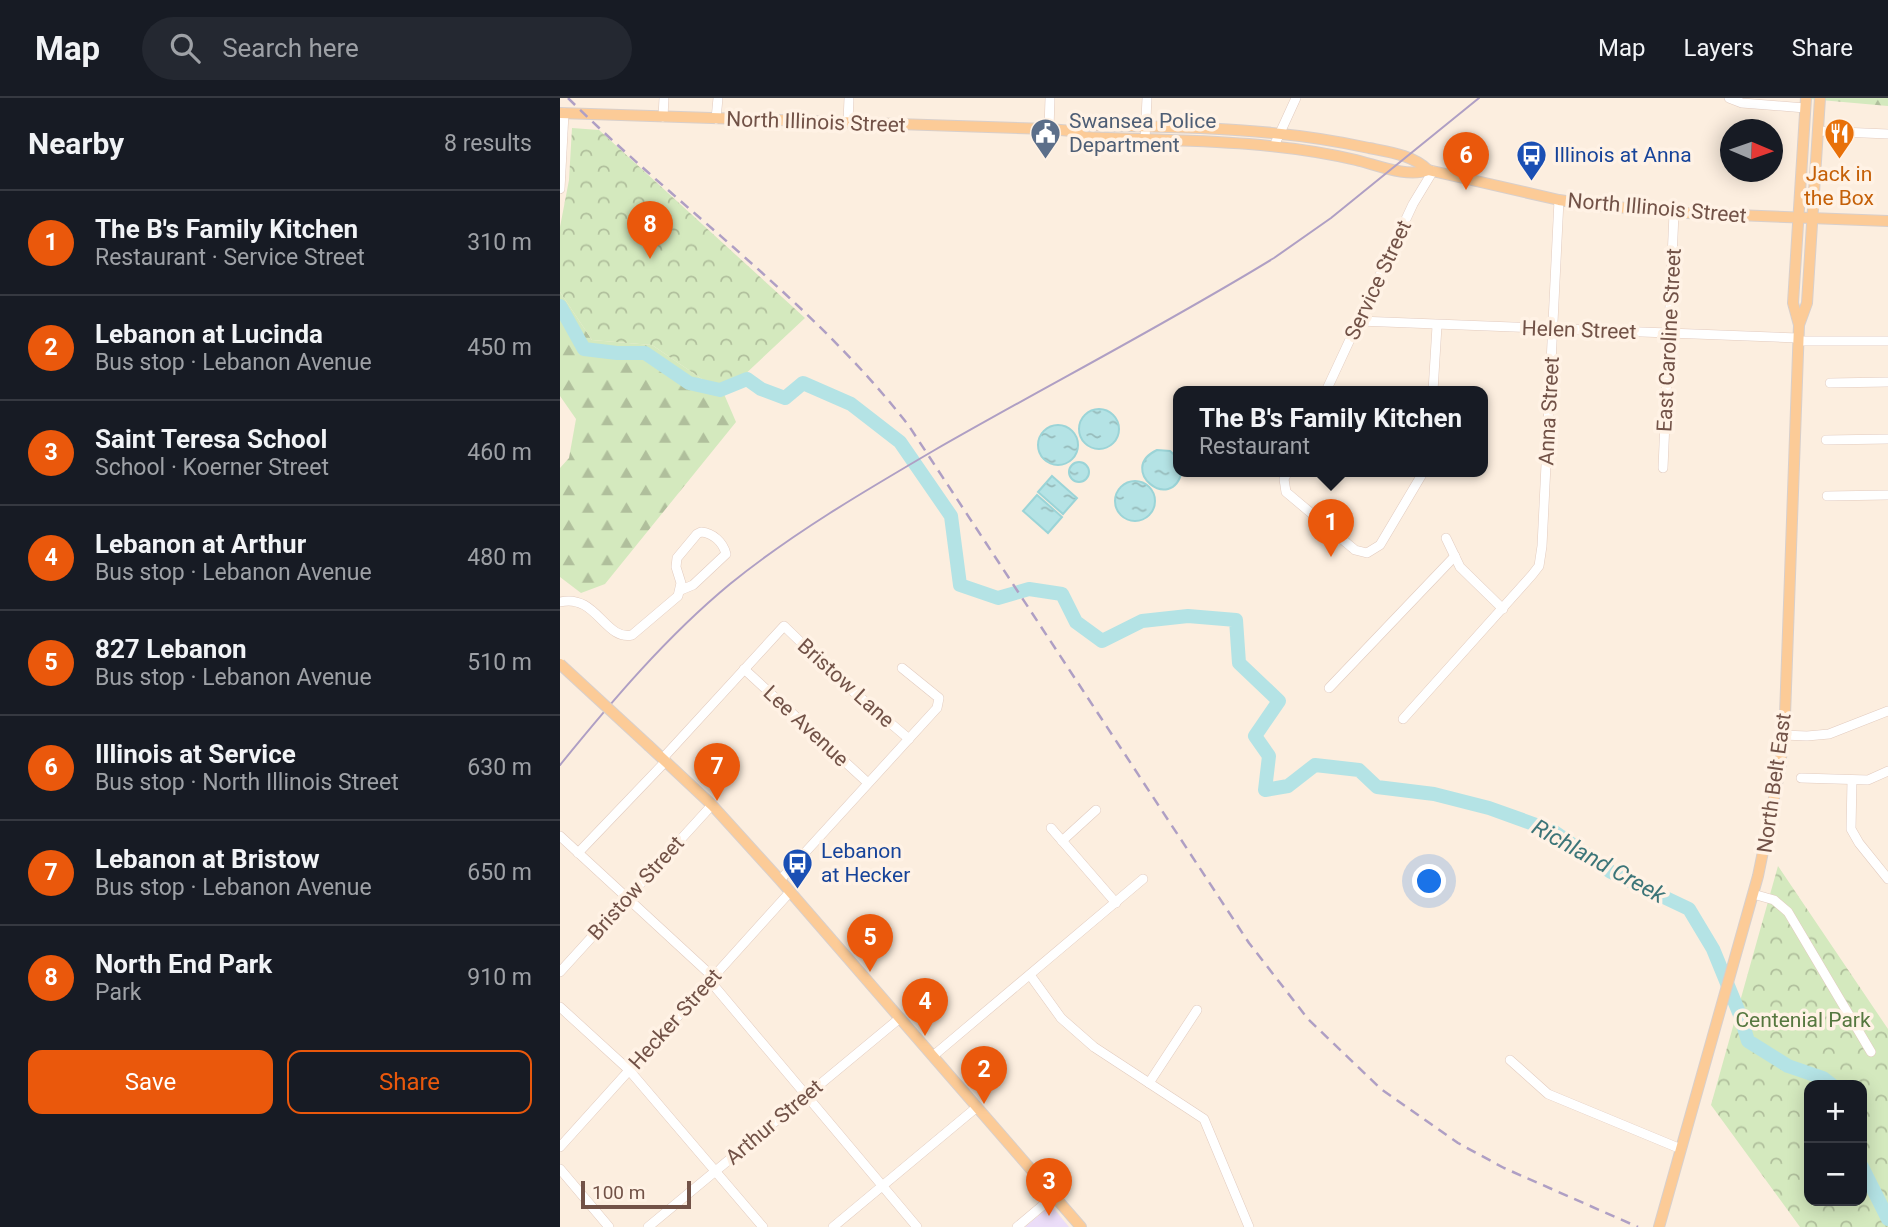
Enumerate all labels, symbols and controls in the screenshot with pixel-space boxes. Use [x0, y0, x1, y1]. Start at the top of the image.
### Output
search box [142, 17, 632, 80]
text: Map [35, 29, 100, 68]
icon: search [166, 29, 204, 67]
text: Search here [222, 33, 359, 63]
text: Map [1598, 34, 1646, 62]
text: Layers [1684, 34, 1754, 62]
text: Share [1792, 34, 1853, 62]
street label: North Illinois Street [726, 107, 906, 137]
place label: Swansea Police Department [1069, 109, 1216, 157]
public building icon: Swansea Police Department [1029, 116, 1063, 160]
restaurant icon: Jack in the Box [1822, 117, 1856, 161]
north arrow [1720, 119, 1783, 182]
text: Nearby [28, 126, 124, 161]
text: 8 results [444, 130, 532, 157]
pin: 6 [1443, 132, 1489, 190]
bus stop icon: Illinois at Anna [1514, 138, 1548, 182]
place label: Illinois at Anna [1554, 143, 1692, 167]
place label: Jack in the Box [1804, 162, 1874, 210]
street label: North Illinois Street [1567, 188, 1748, 228]
pin: 8 [627, 201, 673, 259]
text: The B's Family Kitchen [95, 214, 358, 244]
street label: Service Street [1340, 216, 1416, 343]
text: 1 [44, 229, 58, 256]
text: 310 m [467, 229, 532, 256]
text: Restaurant · Service Street [95, 244, 365, 271]
street label: East Caroline Street [1652, 247, 1686, 432]
street label: Helen Street [1521, 316, 1637, 344]
text: Lebanon at Lucinda [95, 319, 323, 349]
text: 2 [44, 334, 58, 361]
text: 450 m [467, 334, 532, 361]
text: Bus stop · Lebanon Avenue [95, 349, 372, 376]
street label: Anna Street [1534, 356, 1564, 466]
popup [1173, 386, 1488, 477]
text: The B's Family Kitchen [1199, 403, 1462, 433]
text: Saint Teresa School [95, 424, 327, 454]
text: Restaurant [1199, 433, 1310, 460]
text: 3 [44, 439, 58, 466]
text: 460 m [467, 439, 532, 466]
text: School · Koerner Street [95, 454, 329, 481]
pin: 1 [1308, 499, 1354, 557]
text: Lebanon at Arthur [95, 529, 306, 559]
text: 4 [44, 544, 58, 571]
text: 480 m [467, 544, 532, 571]
text: Bus stop · Lebanon Avenue [95, 559, 372, 586]
text: 827 Lebanon [95, 634, 247, 664]
street label: Bristow Lane [793, 634, 899, 732]
text: 5 [44, 649, 58, 676]
text: 510 m [467, 649, 532, 676]
text: Bus stop · Lebanon Avenue [95, 664, 372, 691]
street label: Lee Avenue [759, 681, 853, 771]
street label: North Belt East [1752, 712, 1796, 854]
text: Illinois at Service [95, 739, 296, 769]
pin: 7 [694, 743, 740, 801]
text: 6 [44, 754, 58, 781]
text: 630 m [467, 754, 532, 781]
text: Bus stop · North Illinois Street [95, 769, 399, 796]
water label: Richland Creek [1527, 814, 1671, 909]
street label: Bristow Street [583, 831, 689, 945]
place label: Lebanon at Hecker [821, 839, 910, 887]
text: Lebanon at Bristow [95, 844, 320, 874]
bus stop icon: Lebanon at Hecker [781, 846, 815, 890]
text: 7 [44, 859, 58, 886]
text: 650 m [467, 859, 532, 886]
your location [1412, 864, 1446, 898]
text: Bus stop · Lebanon Avenue [95, 874, 372, 901]
pin: 5 [847, 914, 893, 972]
text: North End Park [95, 949, 272, 979]
text: 8 [44, 964, 58, 991]
text: 910 m [467, 964, 532, 991]
street label: Hecker Street [624, 964, 726, 1074]
pin: 4 [902, 978, 948, 1036]
text: Park [95, 979, 141, 1006]
park label: Centenial Park [1735, 1008, 1871, 1032]
pin: 2 [961, 1046, 1007, 1104]
button: Save [28, 1050, 273, 1114]
button: Share [287, 1050, 532, 1114]
street label: Arthur Street [721, 1074, 827, 1169]
map controls [1804, 1080, 1867, 1206]
button: + [1804, 1080, 1867, 1143]
button: − [1804, 1143, 1867, 1206]
pin: 3 [1026, 1158, 1072, 1216]
scale bar [581, 1178, 691, 1210]
text: 100 m [592, 1181, 645, 1204]

